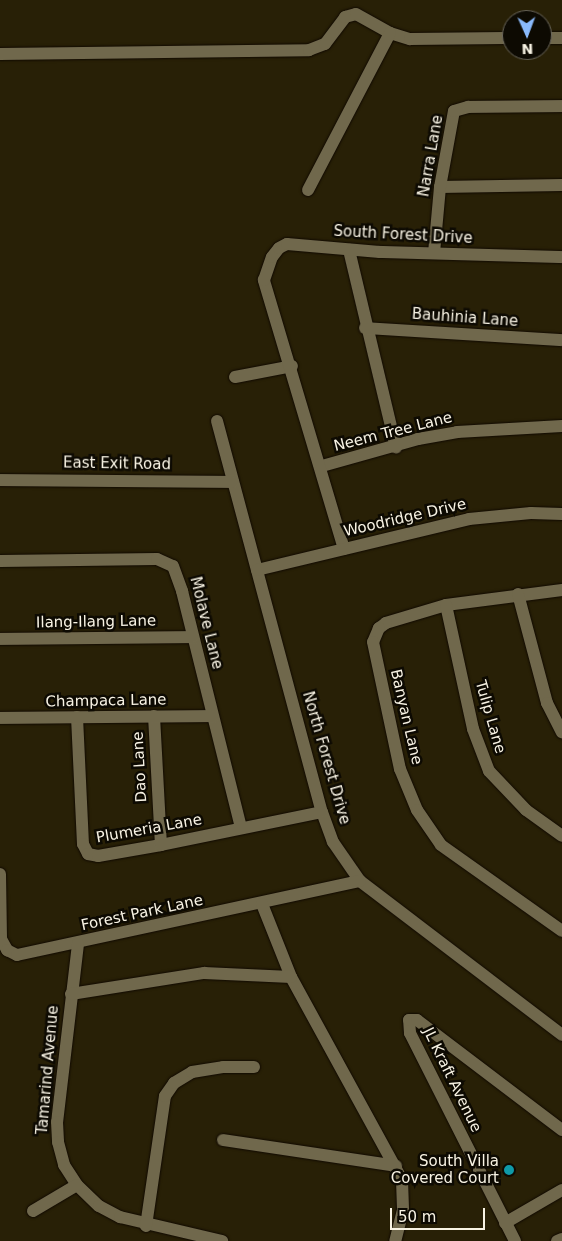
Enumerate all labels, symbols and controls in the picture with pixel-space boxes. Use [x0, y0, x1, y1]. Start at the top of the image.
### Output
north arrow [502, 10, 552, 60]
text: N [521, 41, 534, 57]
street label: Narra Lane [415, 114, 447, 198]
street label: South Forest Drive [333, 222, 473, 248]
street label: Bauhinia Lane [411, 305, 519, 331]
street label: Neem Tree Lane [332, 409, 454, 455]
street label: East Exit Road [63, 454, 171, 474]
street label: Woodridge Drive [342, 495, 468, 541]
street label: Molave Lane [186, 575, 226, 671]
street label: Ilang-Ilang Lane [36, 612, 156, 632]
street label: Banyan Lane [386, 667, 426, 767]
street label: Tulip Lane [471, 678, 509, 756]
street label: North Forest Drive [298, 689, 354, 827]
street label: Champaca Lane [45, 691, 167, 711]
street label: Dao Lane [129, 731, 151, 803]
street label: Plumeria Lane [95, 811, 203, 847]
street label: Forest Park Lane [79, 891, 205, 935]
street label: Tamarind Avenue [33, 1005, 63, 1135]
street label: JL Kraft Avenue [419, 1025, 485, 1135]
place label: South Villa Covered Court [391, 1152, 499, 1187]
marker: South Villa Covered Court [503, 1164, 515, 1176]
scale bar [392, 1198, 487, 1230]
text: 50 m [398, 1208, 436, 1226]

